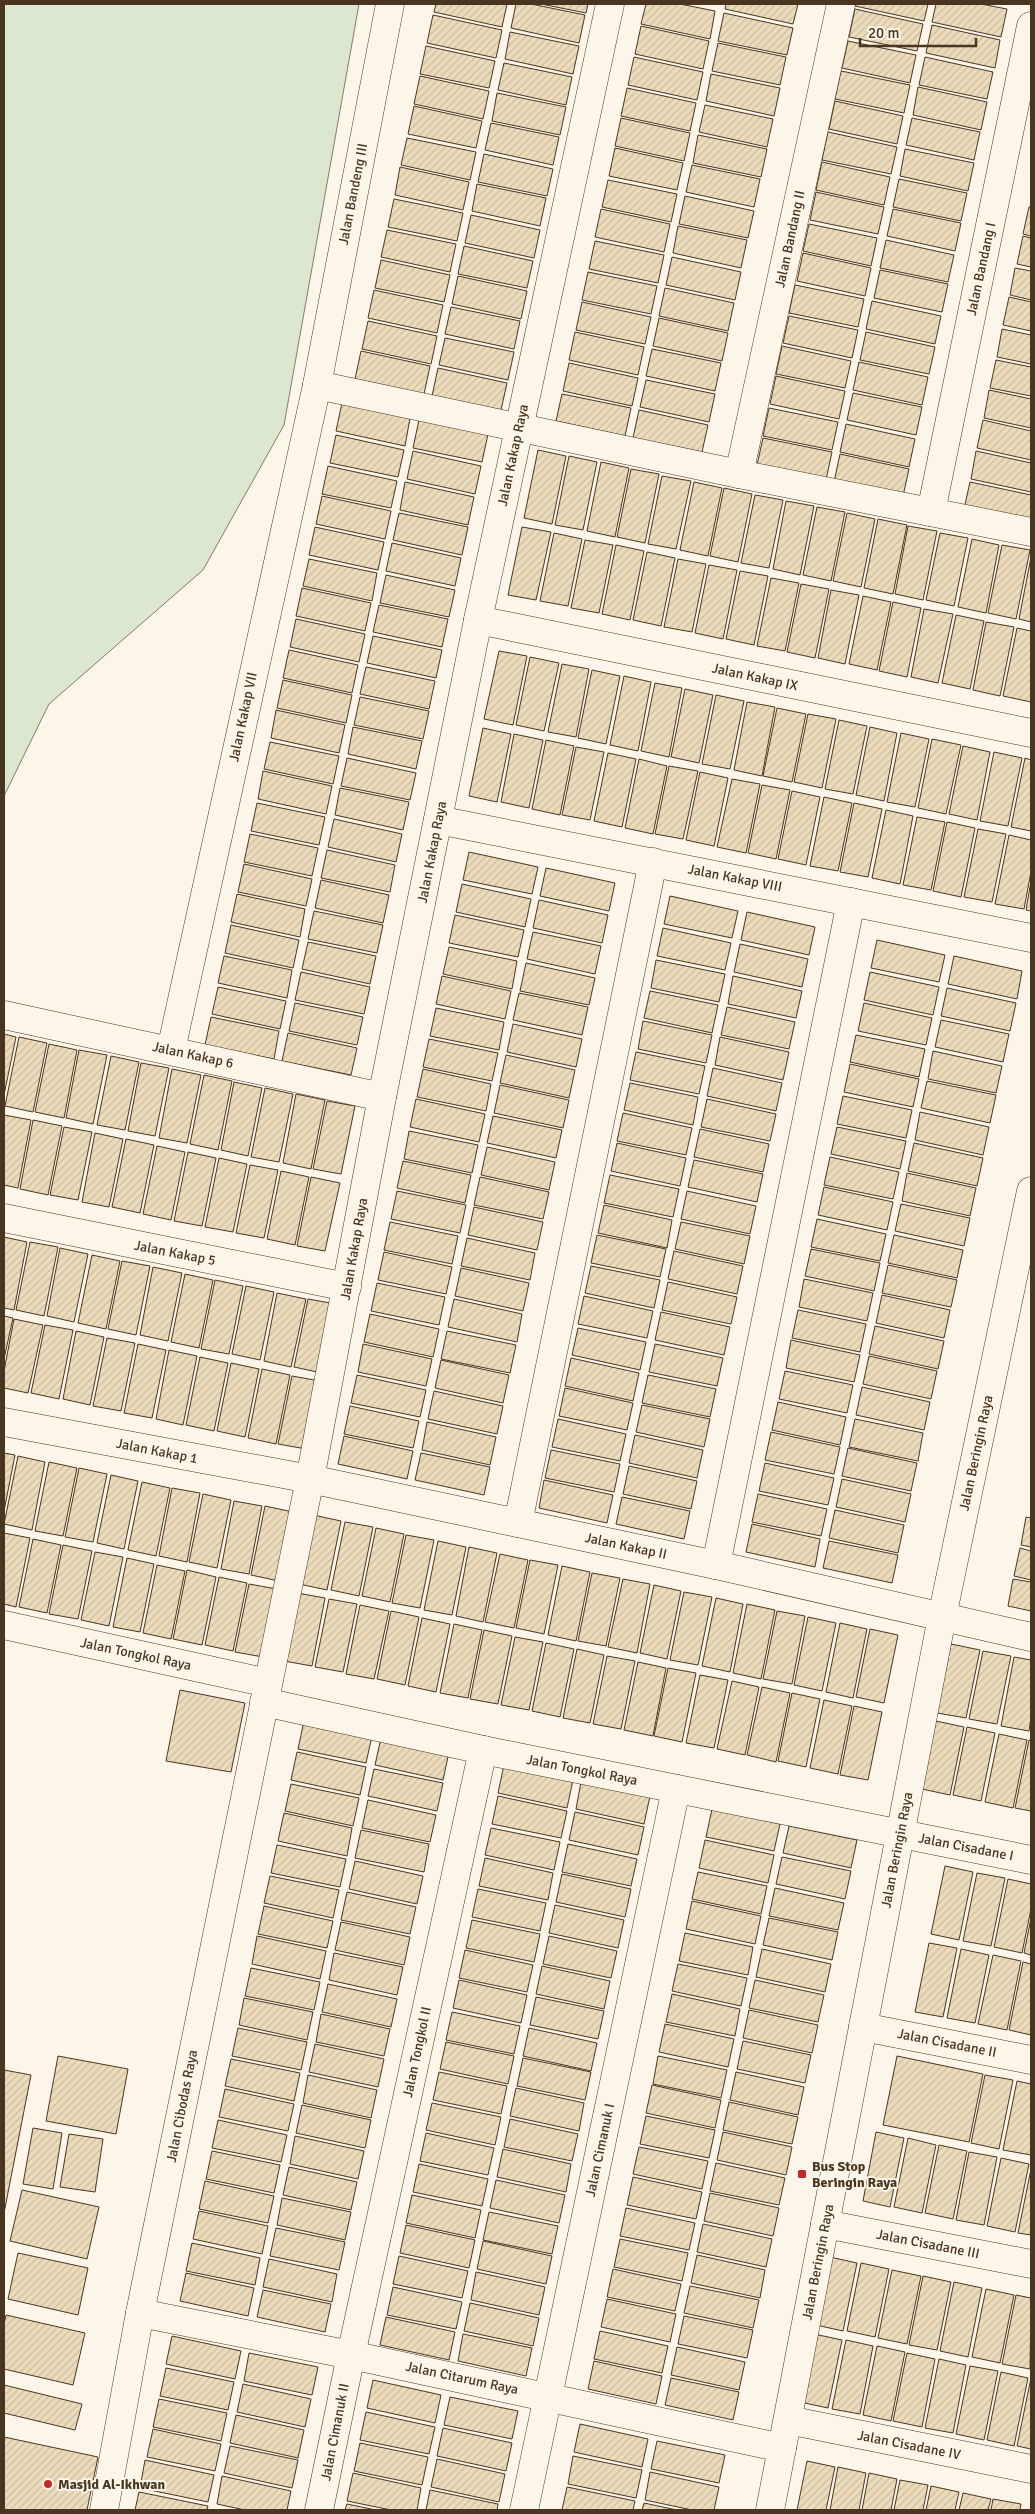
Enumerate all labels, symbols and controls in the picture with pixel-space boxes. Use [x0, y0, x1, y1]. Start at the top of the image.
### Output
scale bar [860, 15, 976, 47]
text: 20 m [868, 24, 899, 42]
street label: Jalan Bandeng III [335, 142, 371, 246]
street label: Jalan Bandang II [771, 189, 809, 289]
street label: Jalan Bandang I [963, 221, 999, 317]
street label: Jalan Kakap Raya [494, 403, 532, 507]
street label: Jalan Kakap IX [711, 660, 799, 694]
street label: Jalan Kakap VII [225, 671, 261, 763]
street label: Jalan Kakap Raya [414, 799, 450, 905]
street label: Jalan Kakap VIII [687, 861, 783, 895]
street label: Jalan Kakap 6 [151, 1038, 235, 1072]
street label: Jalan Kakap Raya [337, 1196, 371, 1302]
street label: Jalan Kakap 5 [133, 1237, 217, 1269]
street label: Jalan Beringin Raya [955, 1394, 997, 1512]
street label: Jalan Kakap 1 [115, 1435, 199, 1467]
street label: Jalan Kakap II [584, 1529, 668, 1563]
street label: Jalan Tongkol Raya [79, 1634, 193, 1674]
street label: Jalan Tongkol Raya [525, 1751, 639, 1789]
street label: Jalan Beringin Raya [877, 1791, 917, 1909]
street label: Jalan Cisadane I [917, 1829, 1015, 1865]
street label: Jalan Tongkol II [399, 2005, 435, 2099]
street label: Jalan Cisadane II [896, 2025, 998, 2061]
street label: Jalan Cibodas Raya [163, 2048, 201, 2164]
street label: Jalan Cimanuk I [582, 2102, 618, 2198]
place label: Bus Stop Beringin Raya [812, 2158, 897, 2191]
marker: Bus Stop Beringin Raya [796, 2168, 808, 2180]
street label: Jalan Beringin Raya [798, 2203, 838, 2321]
street label: Jalan Cisadane III [875, 2226, 981, 2262]
street label: Jalan Citarum Raya [404, 2358, 520, 2398]
street label: Jalan Cimanuk II [317, 2382, 353, 2482]
street label: Jalan Cisadane IV [856, 2427, 962, 2463]
place label: Masjid Al-Ikhwan [58, 2476, 165, 2493]
marker: Masjid Al-Ikhwan [42, 2478, 54, 2490]

